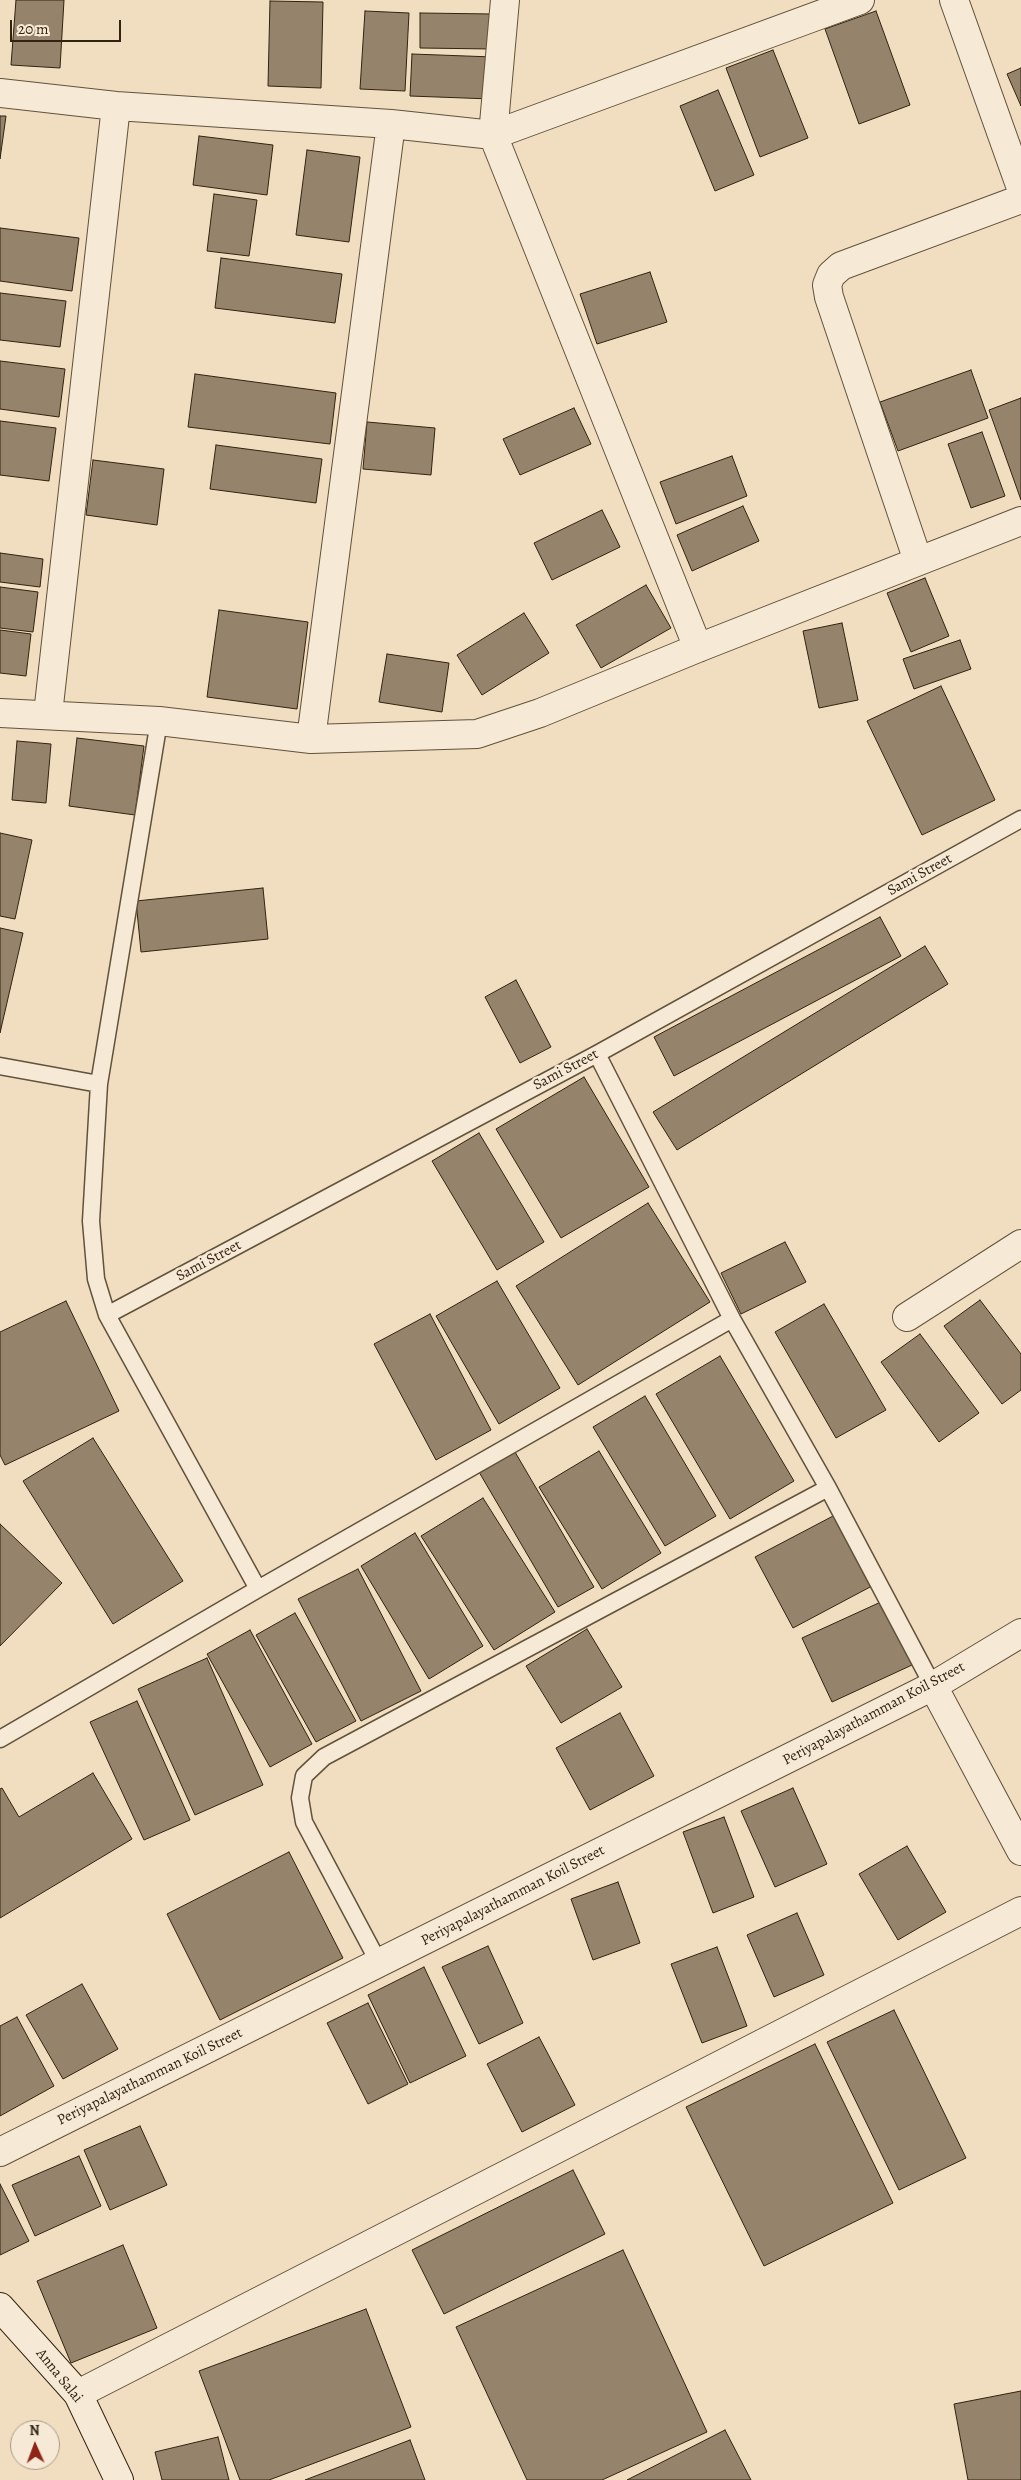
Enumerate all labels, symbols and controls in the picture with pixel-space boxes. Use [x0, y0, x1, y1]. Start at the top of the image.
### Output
scale bar [12, 10, 124, 42]
text: 20 m [18, 19, 49, 39]
street label: Sami Street [884, 850, 956, 900]
street label: Sami Street [530, 1045, 602, 1095]
street label: Sami Street [173, 1236, 245, 1286]
street label: Periyapalayathamman Koil Street [780, 1658, 968, 1770]
street label: Periyapalayathamman Koil Street [418, 1842, 608, 1950]
street label: Periyapalayathamman Koil Street [55, 2024, 245, 2130]
street label: Anna Salai [32, 2345, 86, 2407]
north arrow [10, 2420, 60, 2470]
text: N [29, 2421, 40, 2440]

